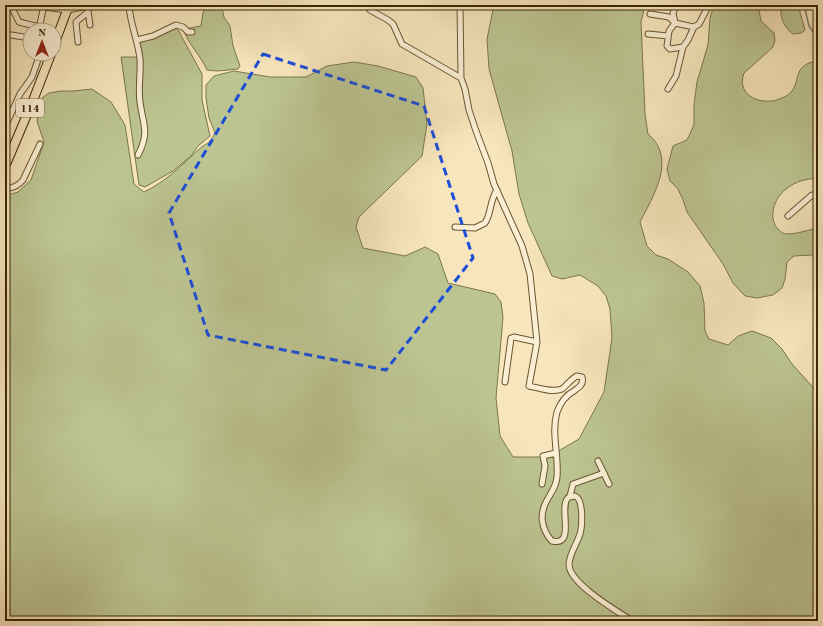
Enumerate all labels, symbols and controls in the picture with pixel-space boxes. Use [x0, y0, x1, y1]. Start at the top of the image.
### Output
north arrow [22, 22, 62, 62]
text: N [38, 28, 47, 39]
road number: 114 [16, 99, 44, 117]

